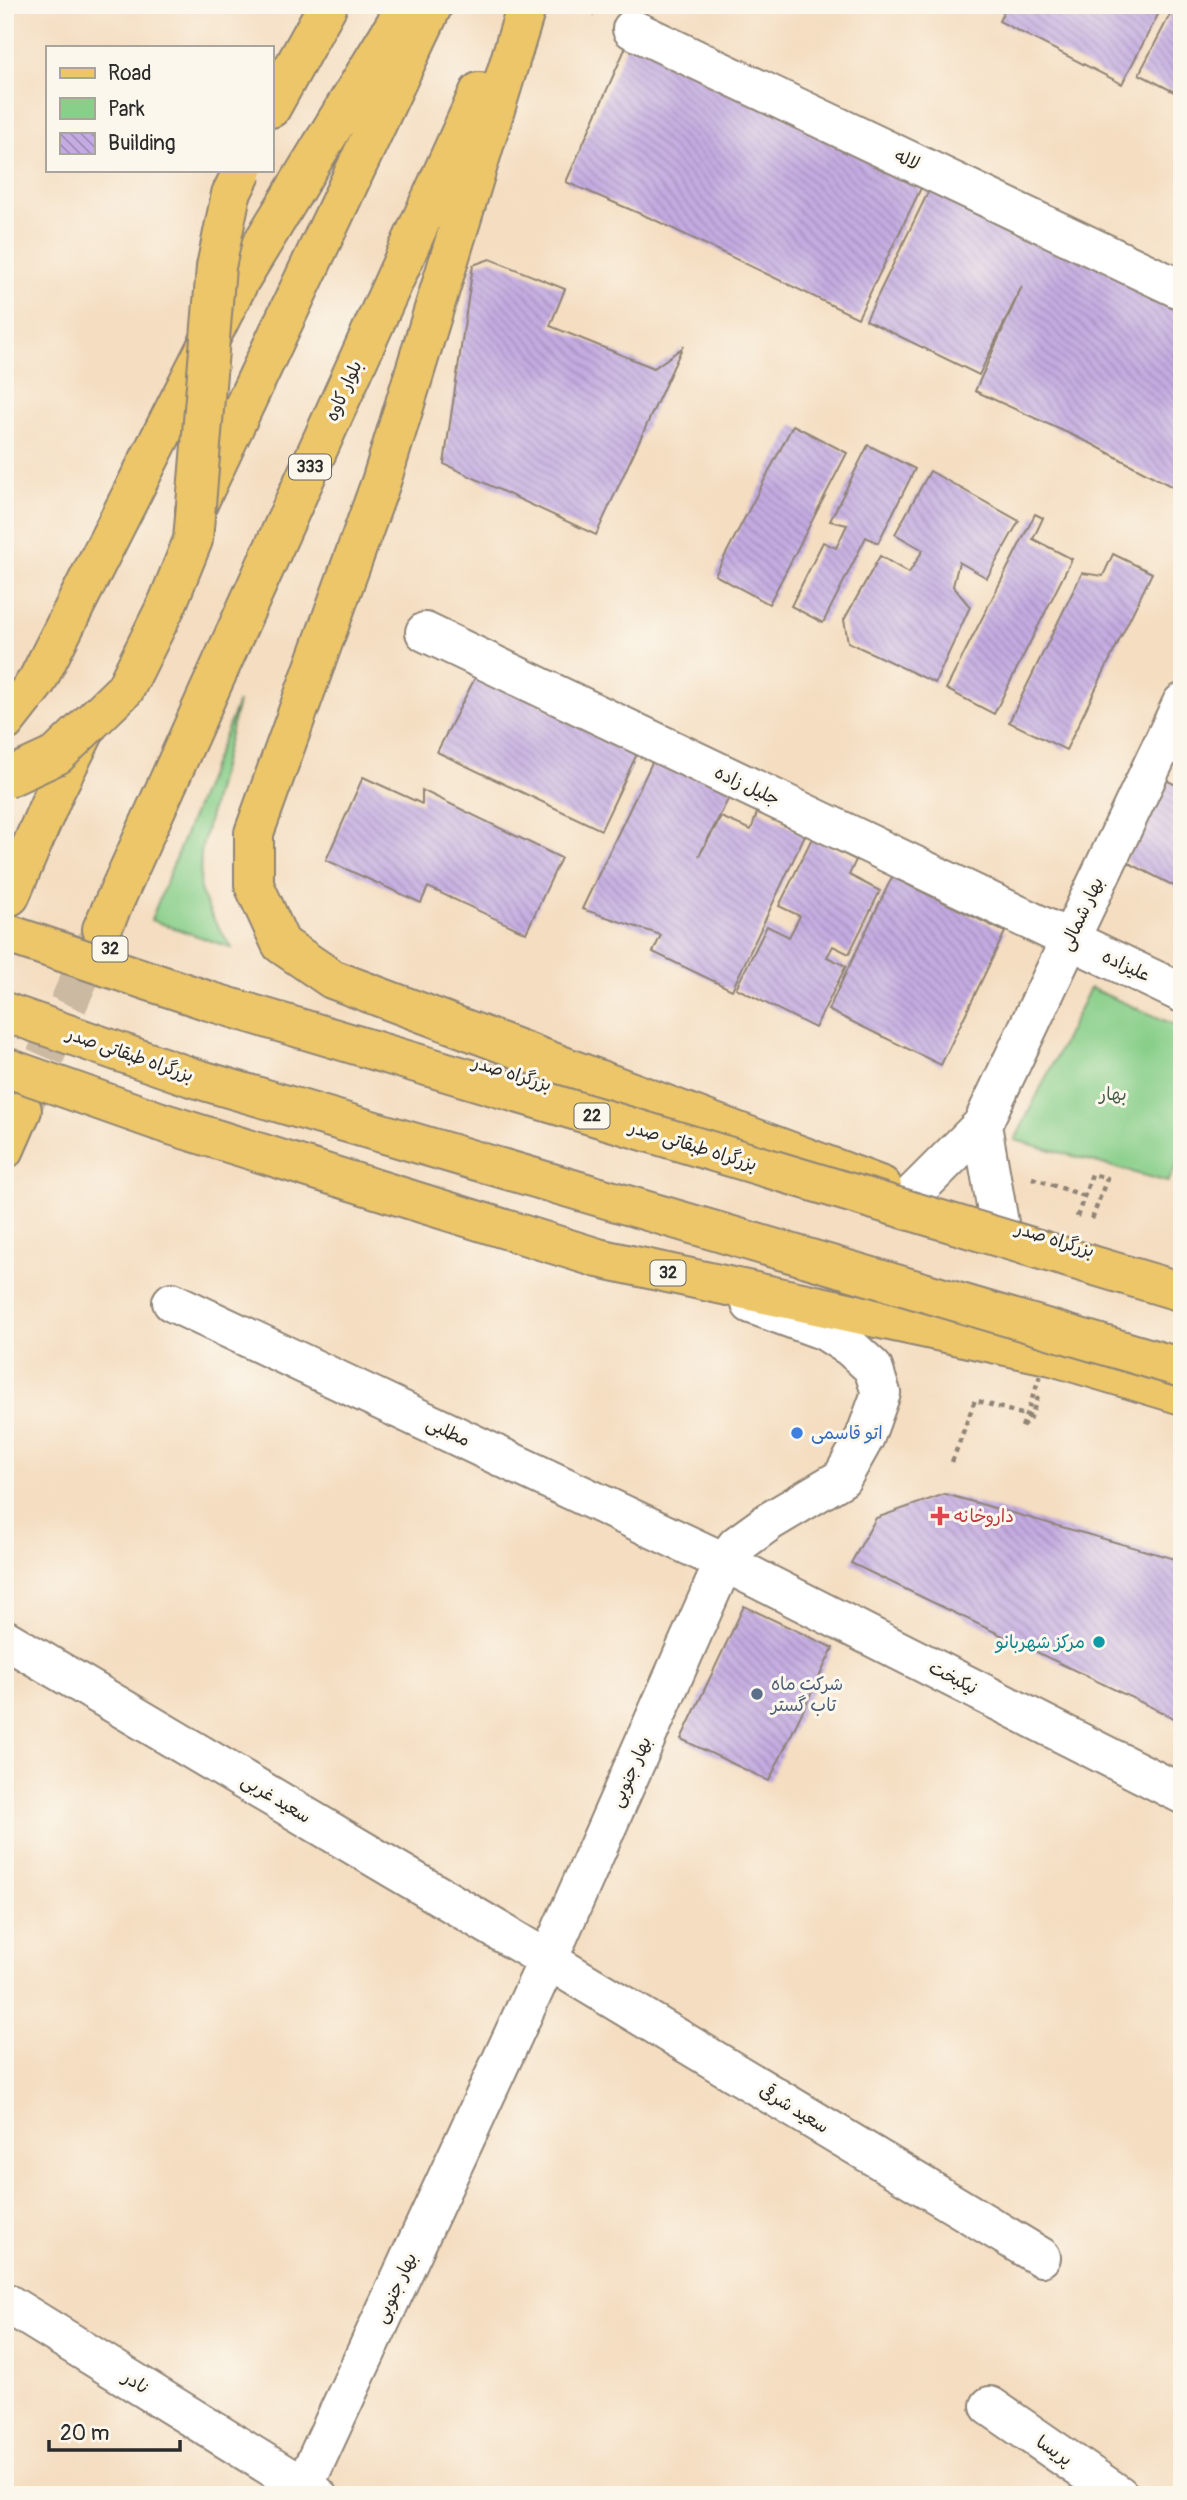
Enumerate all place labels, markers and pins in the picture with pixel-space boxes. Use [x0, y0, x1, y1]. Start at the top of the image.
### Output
place label: اتو قاسمی [811, 1422, 883, 1445]
marker: اتو قاسمی [789, 1425, 805, 1441]
place label: داروخانه [954, 1505, 1014, 1528]
marker: داروخانه [932, 1508, 948, 1524]
place label: مرکز شهربانو [994, 1631, 1085, 1654]
marker: مرکز شهربانو [1091, 1634, 1107, 1650]
place label: شرکت ماه تاب گستر [769, 1673, 843, 1717]
marker: شرکت ماه تاب گستر [749, 1686, 765, 1702]

